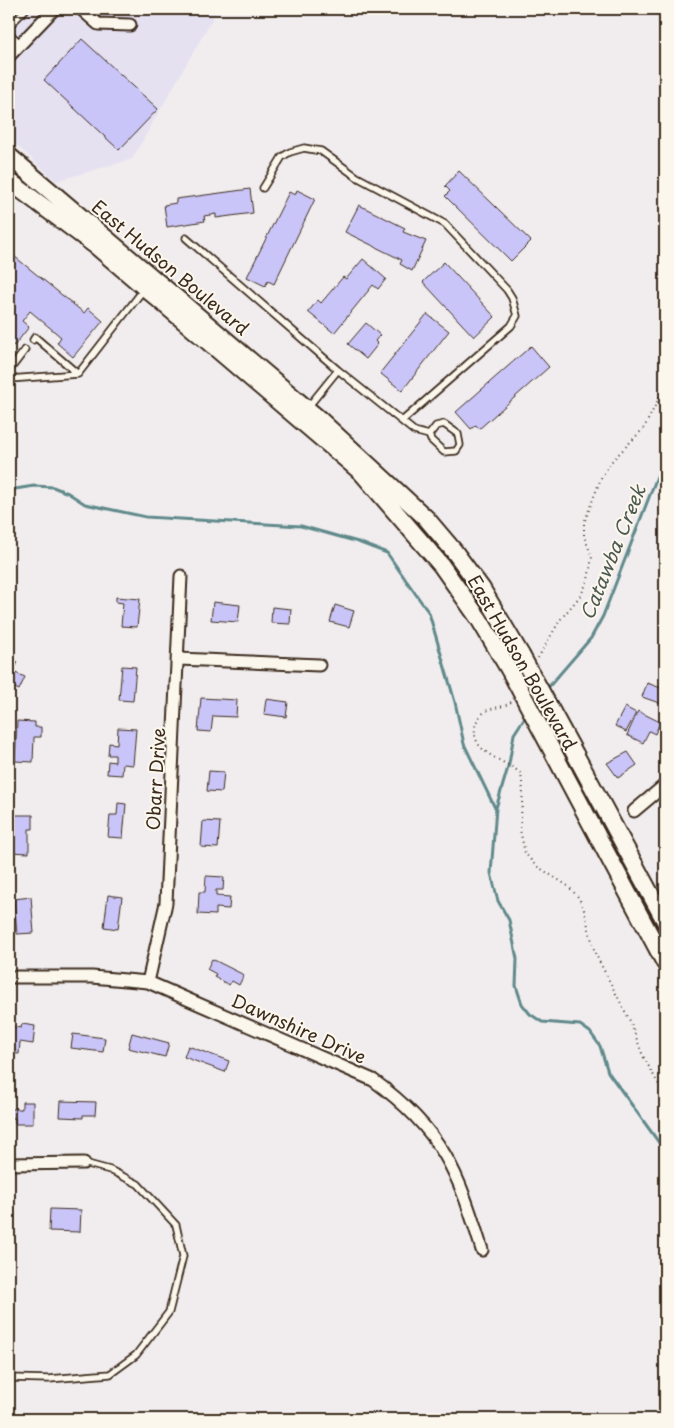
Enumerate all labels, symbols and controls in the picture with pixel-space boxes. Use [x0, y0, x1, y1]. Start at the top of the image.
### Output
street label: East Hudson Boulevard [86, 193, 256, 341]
water label: Catawba Creek [572, 479, 652, 624]
street label: East Hudson Boulevard [462, 569, 584, 755]
street label: Obarr Drive [139, 727, 171, 831]
street label: Dawnshire Drive [227, 986, 371, 1070]

